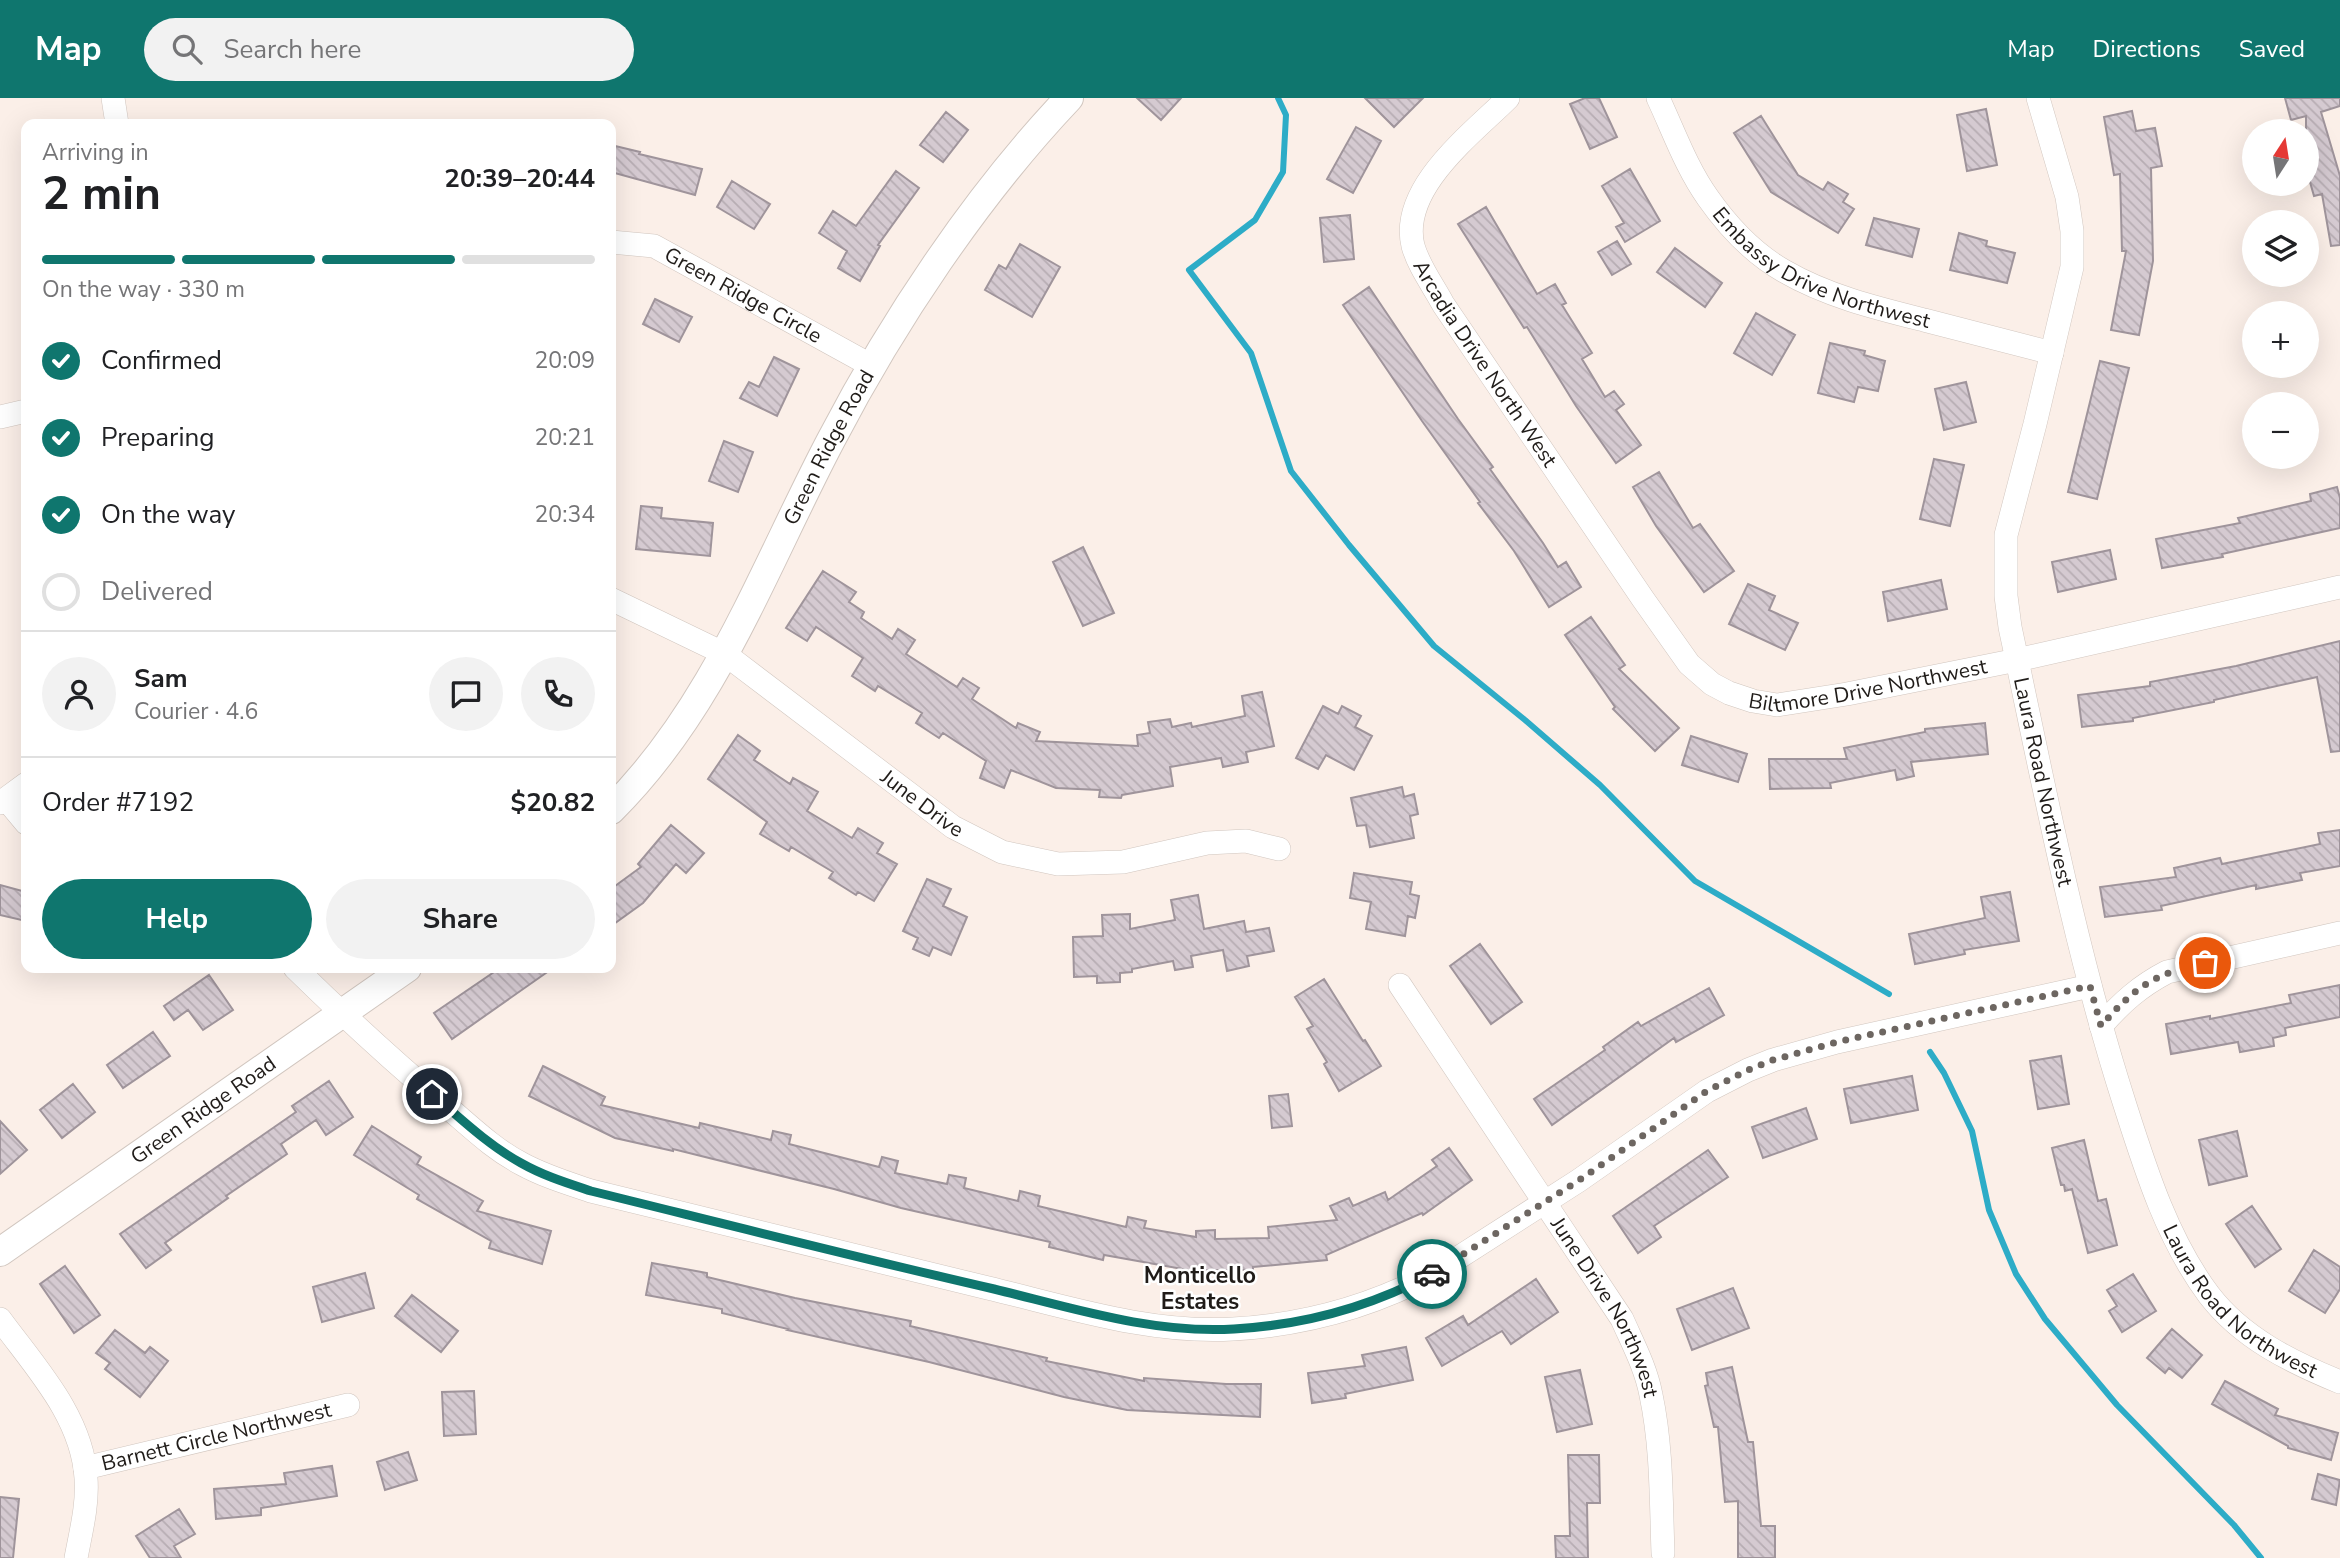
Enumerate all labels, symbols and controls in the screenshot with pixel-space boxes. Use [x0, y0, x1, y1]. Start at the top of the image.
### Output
search box [144, 18, 634, 81]
text: Map [35, 27, 102, 72]
icon: search [168, 30, 206, 68]
text: Search here [224, 32, 361, 67]
text: Map [2007, 33, 2054, 65]
text: Directions [2092, 33, 2201, 65]
text: Saved [2239, 33, 2305, 65]
north arrow [2242, 119, 2319, 196]
map controls [2242, 119, 2319, 469]
text: Arriving in [42, 137, 149, 168]
text: 20:39–20:44 [444, 161, 595, 196]
text: 2 min [42, 162, 161, 225]
street label: Embassy Drive Northwest [1706, 201, 1934, 335]
button: layers [2242, 210, 2319, 287]
street label: Green Ridge Circle [659, 240, 827, 350]
street label: Arcadia Drive North West [1406, 255, 1564, 473]
text: On the way · 330 m [42, 274, 245, 305]
button: + [2242, 301, 2319, 378]
icon: check [42, 342, 80, 380]
text: Confirmed [101, 343, 222, 378]
text: 20:09 [535, 345, 595, 376]
street label: Green Ridge Road [777, 365, 881, 530]
button: − [2242, 392, 2319, 469]
icon: check [42, 419, 80, 457]
text: Preparing [101, 420, 214, 455]
text: 20:21 [535, 422, 595, 453]
icon: check [42, 496, 80, 534]
text: On the way [101, 497, 235, 532]
text: 20:34 [535, 499, 595, 530]
text: Delivered [101, 574, 213, 609]
street label: Biltmore Drive Northwest [1746, 652, 1990, 719]
button: person [42, 657, 116, 731]
button: chat [429, 657, 503, 731]
button: phone [521, 657, 595, 731]
text: Sam [134, 661, 187, 696]
street label: Laura Road Northwest [2007, 675, 2079, 890]
text: Courier · 4.6 [134, 696, 258, 727]
street label: June Drive [874, 762, 968, 844]
text: Order #7192 [42, 785, 194, 820]
text: $20.82 [511, 785, 595, 820]
button: Help [42, 879, 312, 959]
button: Share [326, 879, 595, 959]
pin [2175, 933, 2235, 993]
icon: bag [2186, 944, 2224, 982]
street label: Green Ridge Road [125, 1050, 282, 1171]
pin [402, 1064, 462, 1124]
icon: home [413, 1075, 451, 1113]
street label: June Drive Northwest [1544, 1211, 1665, 1400]
street label: Laura Road Northwest [2156, 1220, 2322, 1385]
courier [1397, 1239, 1467, 1309]
icon: car [1413, 1255, 1451, 1293]
district label: Monticello Estates [1144, 1260, 1256, 1317]
street label: Barnett Circle Northwest [99, 1395, 335, 1478]

